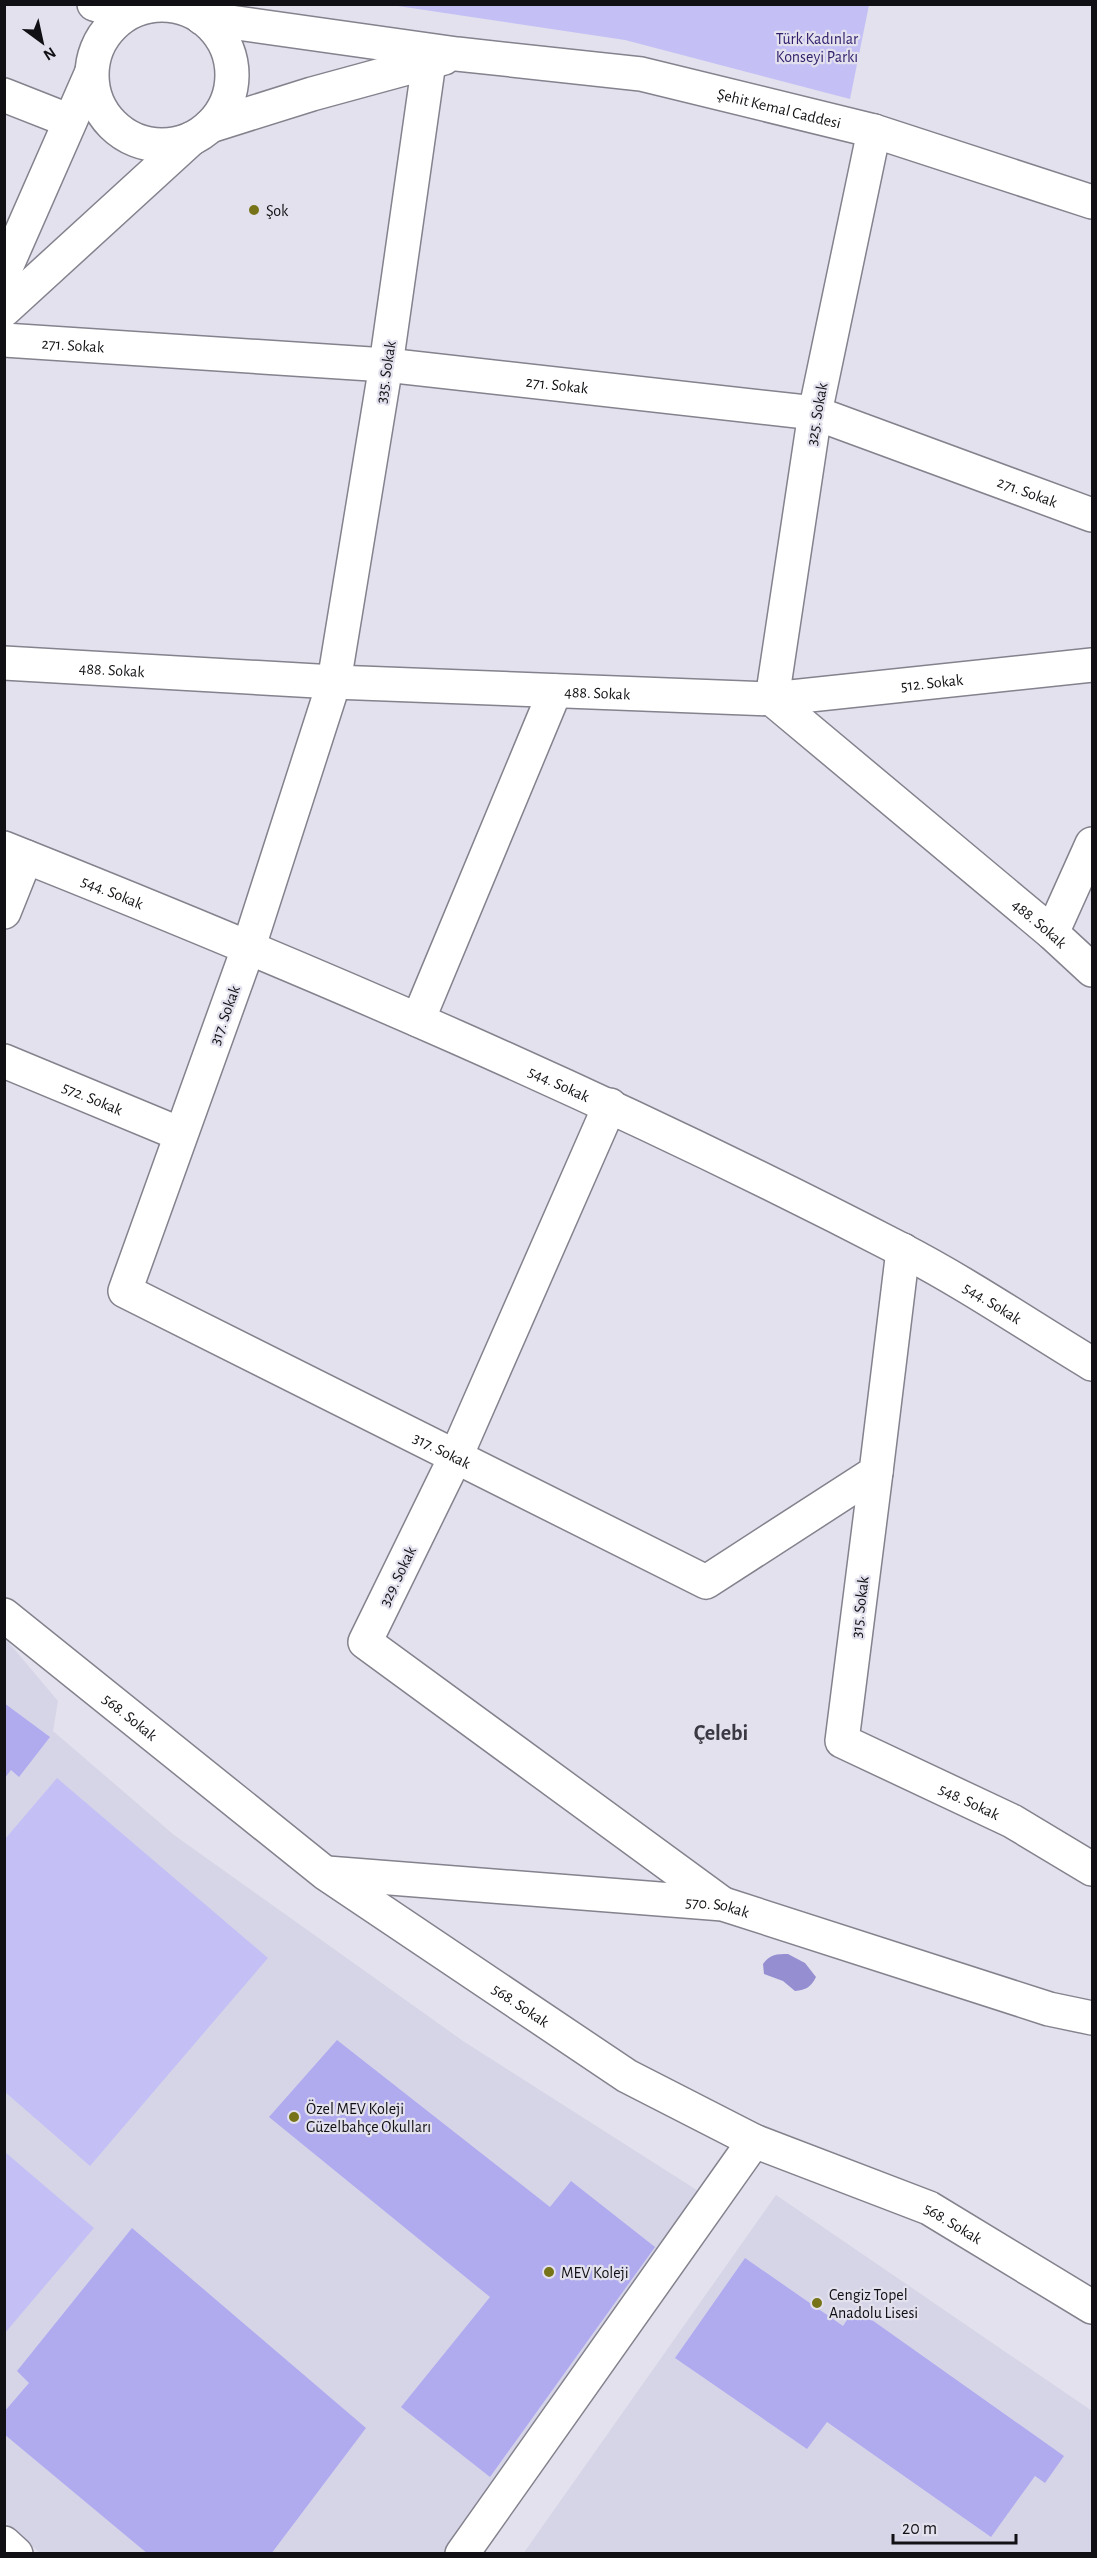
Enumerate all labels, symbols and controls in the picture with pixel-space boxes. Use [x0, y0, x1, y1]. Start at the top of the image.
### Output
north arrow [12, 12, 72, 72]
park label: Türk Kadınlar Konseyi Parkı [776, 31, 859, 66]
text: N [41, 44, 59, 63]
street label: Şehit Kemal Caddesi [716, 86, 842, 132]
marker: Şok [247, 203, 261, 217]
place label: Şok [266, 203, 289, 219]
street label: 271. Sokak [41, 335, 105, 356]
street label: 335. Sokak [373, 339, 399, 404]
street label: 271. Sokak [525, 374, 590, 397]
street label: 325. Sokak [804, 381, 831, 447]
street label: 271. Sokak [995, 474, 1060, 511]
street label: 488. Sokak [78, 660, 146, 680]
street label: 512. Sokak [900, 672, 965, 694]
street label: 488. Sokak [564, 684, 631, 703]
street label: 544. Sokak [79, 873, 146, 913]
street label: 488. Sokak [1009, 896, 1070, 952]
street label: 317. Sokak [207, 983, 243, 1047]
street label: 544. Sokak [526, 1063, 592, 1105]
street label: 572. Sokak [60, 1079, 125, 1119]
street label: 544. Sokak [960, 1279, 1025, 1328]
street label: 317. Sokak [411, 1430, 474, 1472]
street label: 329. Sokak [377, 1543, 420, 1609]
street label: 315. Sokak [848, 1575, 872, 1639]
street label: 568. Sokak [99, 1691, 161, 1744]
district label: Çelebi [694, 1722, 748, 1744]
street label: 548. Sokak [936, 1781, 1003, 1823]
street label: 570. Sokak [685, 1894, 752, 1921]
street label: 568. Sokak [489, 1981, 552, 2031]
place label: Özel MEV Koleji Güzelbahçe Okulları [306, 2099, 431, 2135]
marker: Özel MEV Koleji Güzelbahçe Okulları [287, 2110, 301, 2124]
street label: 568. Sokak [922, 2200, 985, 2248]
marker: MEV Koleji [542, 2265, 556, 2279]
place label: MEV Koleji [561, 2265, 629, 2282]
place label: Cengiz Topel Anadolu Lisesi [829, 2287, 918, 2321]
marker: Cengiz Topel Anadolu Lisesi [810, 2296, 824, 2310]
scale bar [893, 2507, 1016, 2545]
text: 20 m [902, 2520, 937, 2538]

